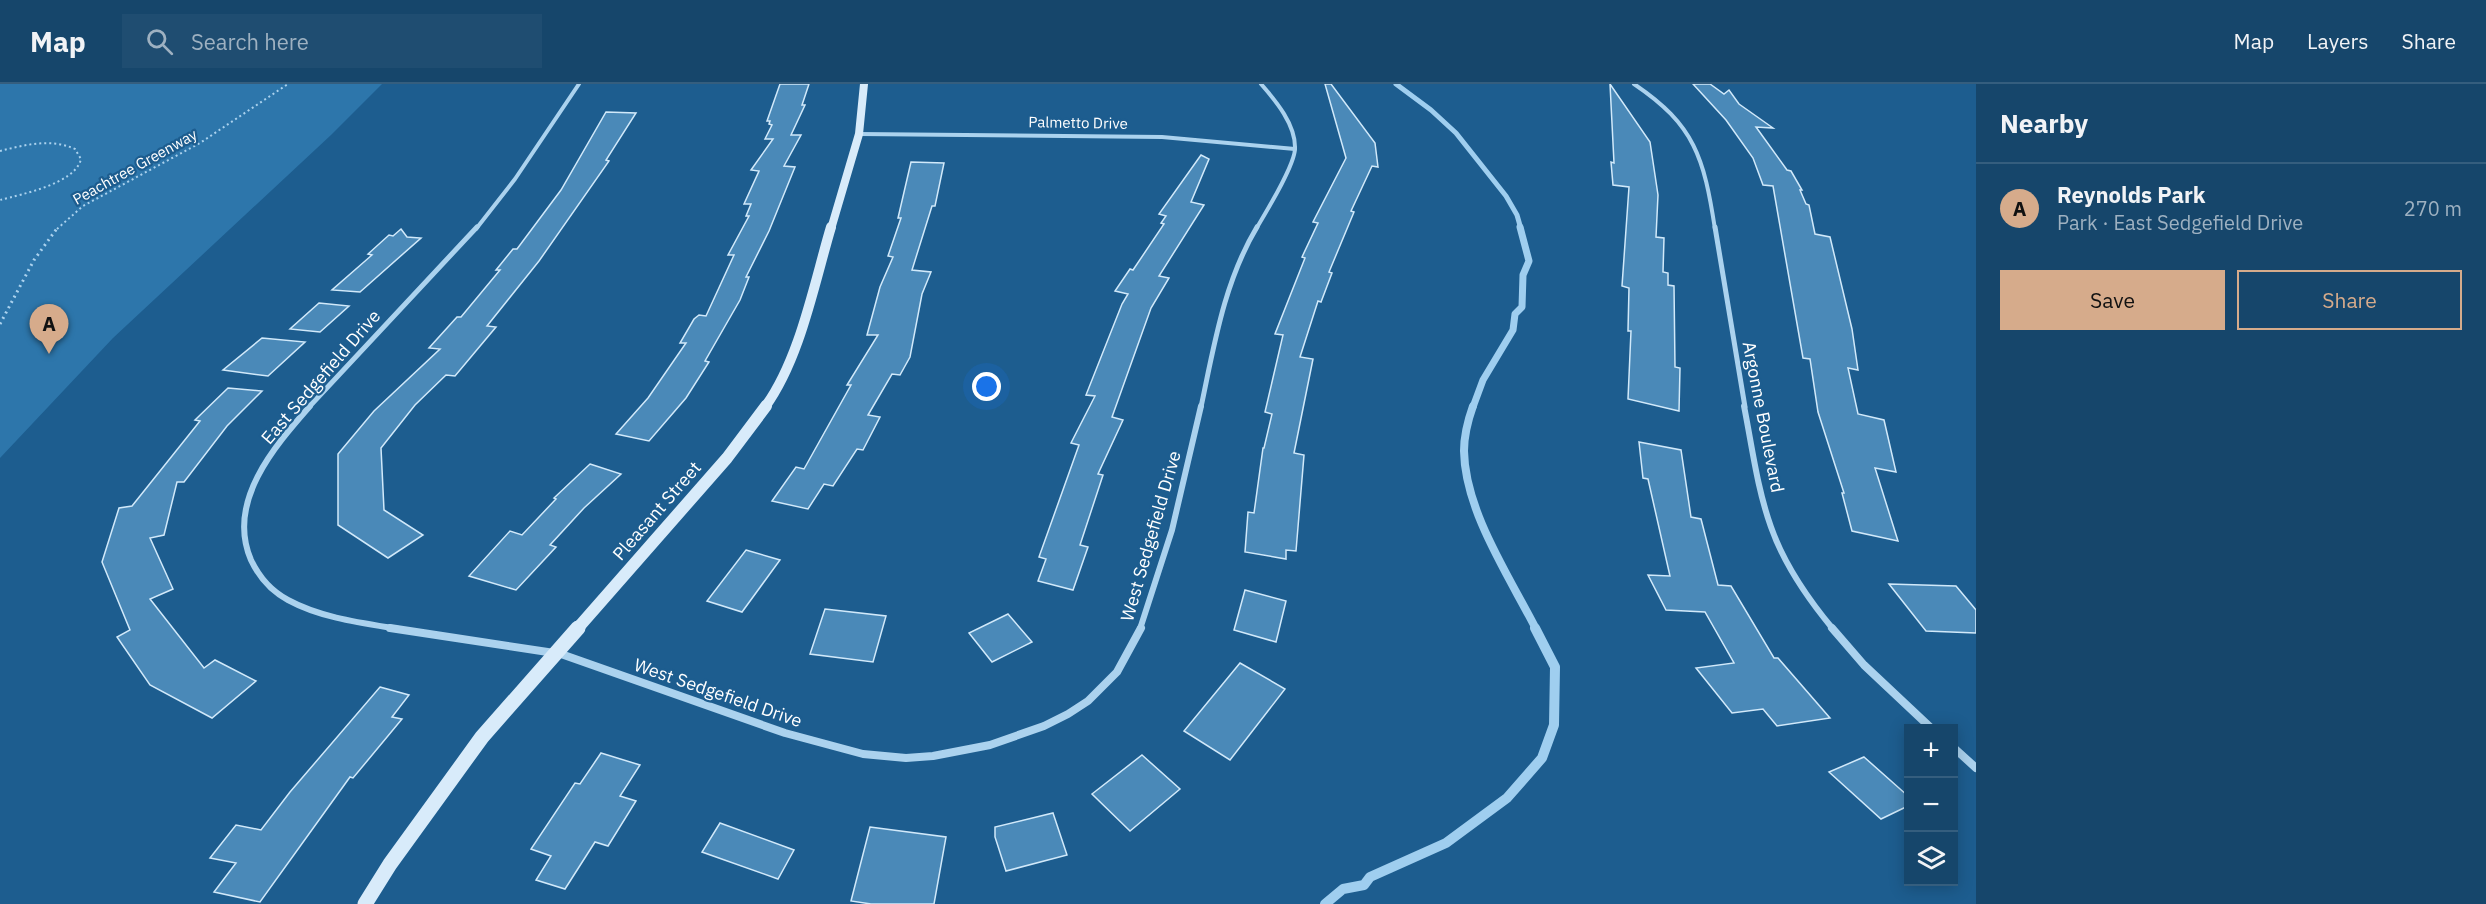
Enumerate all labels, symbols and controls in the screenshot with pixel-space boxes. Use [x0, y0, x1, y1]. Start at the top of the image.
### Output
search box [122, 14, 542, 68]
text: Map [30, 23, 86, 60]
icon: search [143, 25, 176, 58]
text: Search here [191, 27, 309, 56]
text: Map [2234, 27, 2274, 55]
text: Layers [2307, 27, 2369, 55]
text: Share [2402, 27, 2456, 55]
text: Nearby [2000, 106, 2088, 140]
street label: Palmetto Drive [1028, 112, 1128, 133]
street label: Peachtree Greenway [69, 124, 201, 209]
text: Reynolds Park [2057, 180, 2206, 209]
text: A [2013, 195, 2026, 222]
text: 270 m [2404, 195, 2462, 222]
text: Park · East Sedgefield Drive [2057, 209, 2303, 236]
button: Save [2000, 270, 2225, 330]
button: Share [2237, 270, 2462, 330]
pin: A [29, 304, 68, 354]
street label: East Sedgefield Drive [256, 305, 385, 449]
street label: Argonne Boulevard [1738, 339, 1789, 495]
your location [972, 372, 1001, 401]
street label: West Sedgefield Drive [1115, 448, 1186, 624]
street label: Pleasant Street [607, 456, 706, 565]
street label: West Sedgefield Drive [631, 653, 805, 732]
map controls [1904, 724, 1958, 886]
button: + [1904, 724, 1958, 778]
button: − [1904, 778, 1958, 832]
button: layers [1904, 832, 1958, 886]

